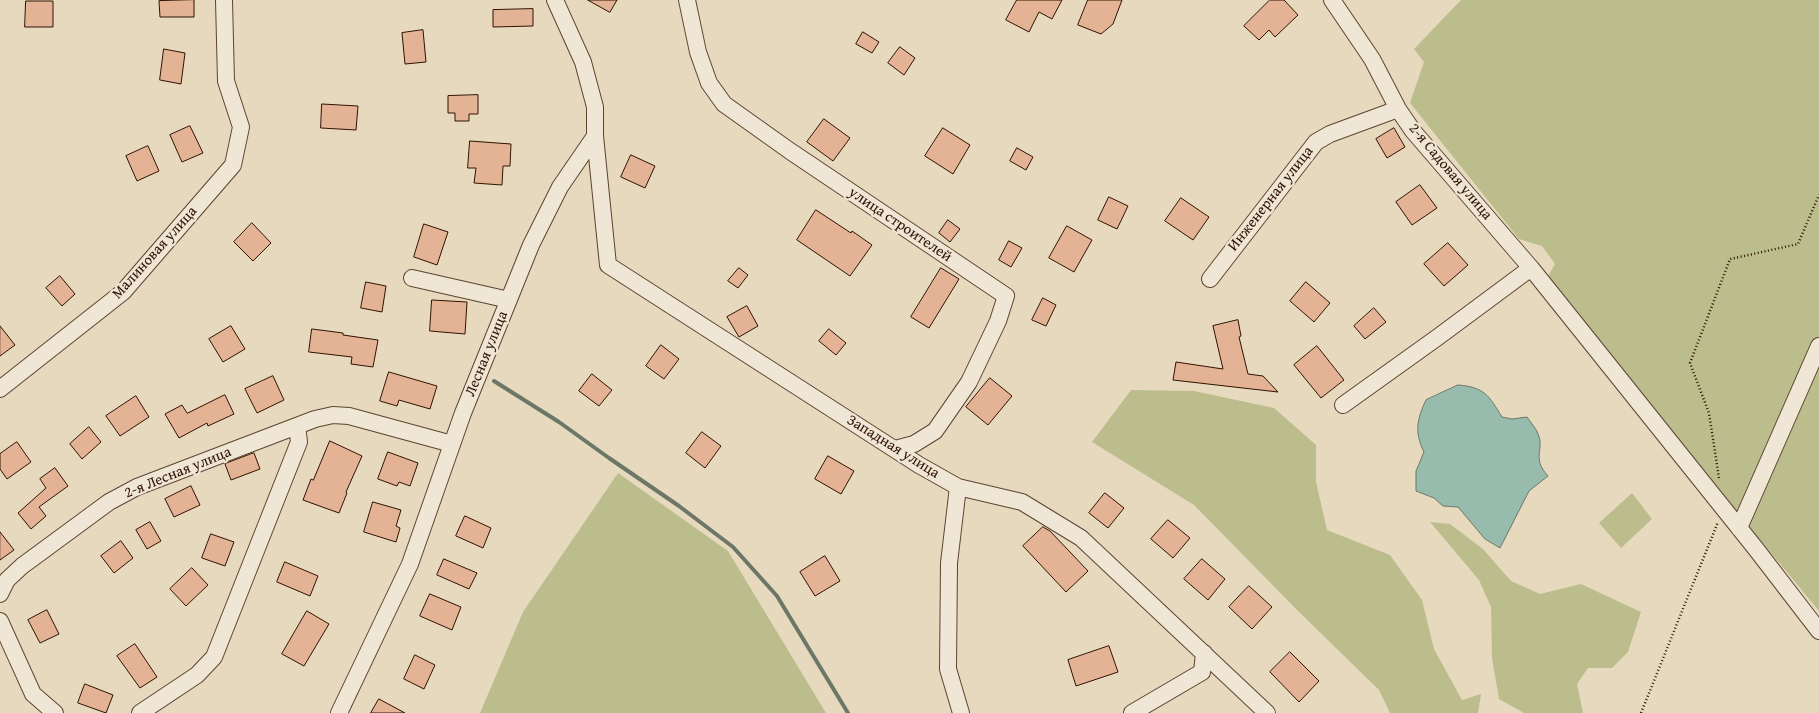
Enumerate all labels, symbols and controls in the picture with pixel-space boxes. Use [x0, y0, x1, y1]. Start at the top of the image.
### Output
street label: 2-я Садовая улица [1404, 120, 1496, 224]
street label: Инженерная улица [1225, 143, 1317, 255]
street label: улица строителей [845, 184, 955, 266]
street label: Малиновая улица [109, 203, 201, 303]
street label: Лесная улица [462, 309, 512, 399]
street label: Западная улица [843, 411, 943, 483]
street label: 2-я Лесная улица [122, 443, 234, 503]

